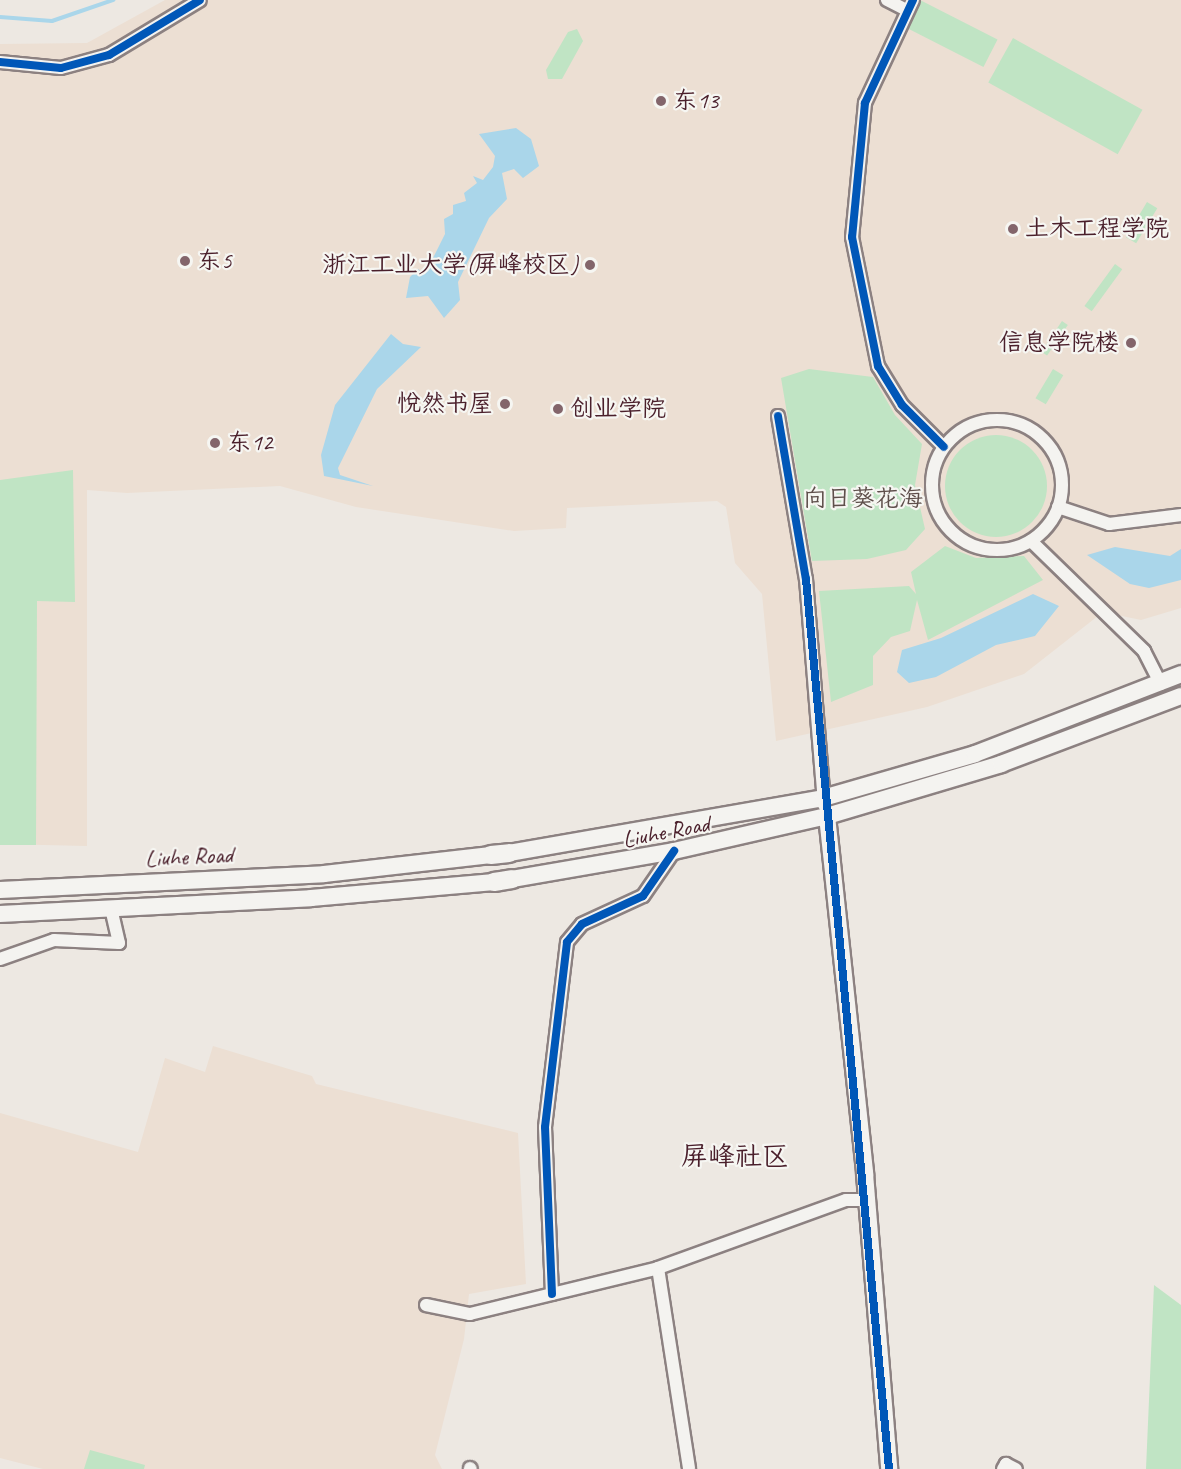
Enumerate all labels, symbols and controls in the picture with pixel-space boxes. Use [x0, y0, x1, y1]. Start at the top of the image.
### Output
place label: 东13 [673, 87, 719, 115]
marker: 东13 [654, 94, 668, 108]
place label: 土木工程学院 [1025, 215, 1169, 243]
marker: 土木工程学院 [1006, 222, 1020, 236]
place label: 东5 [197, 247, 232, 275]
place label: 浙江工业大学(屏峰校区) [322, 251, 578, 279]
marker: 东5 [178, 254, 192, 268]
marker: 浙江工业大学(屏峰校区) [583, 258, 597, 272]
place label: 信息学院楼 [999, 329, 1119, 357]
marker: 信息学院楼 [1124, 336, 1138, 350]
place label: 悦然书屋 [397, 390, 493, 418]
place label: 创业学院 [570, 395, 666, 423]
marker: 悦然书屋 [498, 397, 512, 411]
marker: 创业学院 [551, 402, 565, 416]
place label: 东12 [227, 429, 273, 457]
marker: 东12 [208, 436, 222, 450]
park label: 向日葵花海 [803, 485, 923, 513]
street label: Liuhe Road [620, 809, 712, 855]
street label: Liuhe Road [144, 840, 234, 874]
district label: 屏峰社区 [681, 1141, 789, 1173]

